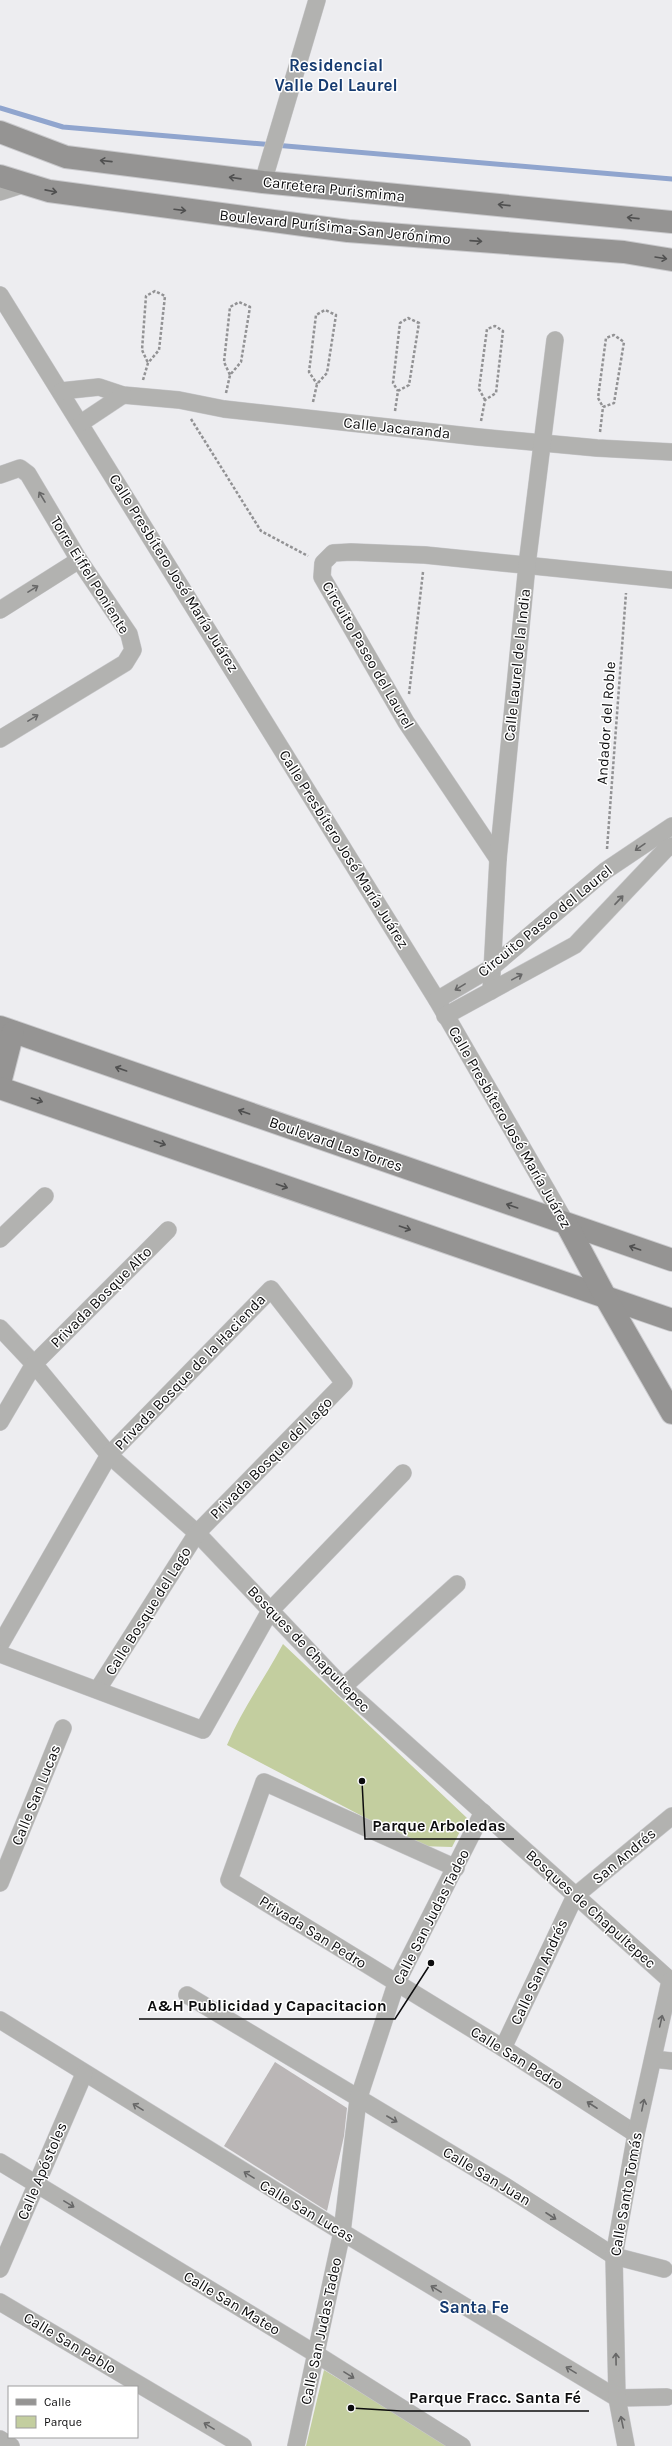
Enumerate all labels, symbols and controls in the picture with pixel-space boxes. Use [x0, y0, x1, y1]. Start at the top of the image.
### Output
district label: Residencial Valle Del Laurel [274, 55, 398, 95]
one-way arrow [100, 157, 113, 165]
street label: Carretera Purismima [262, 173, 406, 205]
one-way arrow [229, 174, 242, 182]
one-way arrow [44, 187, 57, 195]
one-way arrow [498, 202, 511, 209]
one-way arrow [173, 206, 186, 213]
street label: Boulevard Purísima-San Jerónimo [219, 206, 451, 248]
one-way arrow [627, 214, 640, 222]
one-way arrow [469, 237, 482, 244]
one-way arrow [654, 254, 667, 262]
street label: Calle Jacaranda [343, 413, 451, 443]
street label: Calle Presbítero José María Juárez [105, 471, 243, 675]
one-way arrow [37, 491, 45, 503]
street label: Torre Eiffel Poniente [46, 513, 134, 637]
street label: Circuito Paseo del Laurel [318, 578, 418, 732]
one-way arrow [27, 585, 39, 593]
street label: Calle Laurel de la India [500, 588, 534, 742]
street label: Andador del Roble [593, 661, 619, 785]
one-way arrow [27, 714, 39, 722]
street label: Calle Presbítero José María Juárez [275, 747, 413, 951]
one-way arrow [634, 843, 645, 851]
street label: Circuito Paseo del Laurel [474, 861, 616, 981]
one-way arrow [614, 895, 624, 905]
one-way arrow [510, 973, 522, 981]
one-way arrow [454, 983, 466, 991]
street label: Calle Presbítero José María Juárez [445, 1023, 575, 1231]
one-way arrow [116, 1065, 128, 1073]
one-way arrow [30, 1097, 42, 1105]
one-way arrow [238, 1108, 251, 1115]
street label: Boulevard Las Torres [267, 1113, 405, 1175]
one-way arrow [153, 1140, 166, 1147]
one-way arrow [276, 1182, 288, 1190]
one-way arrow [507, 1201, 519, 1209]
one-way arrow [399, 1225, 411, 1233]
street label: Privada Bosque Alto [47, 1243, 155, 1351]
one-way arrow [629, 1244, 642, 1251]
street label: Privada Bosque de la Hacienda [111, 1290, 269, 1454]
street label: Privada Bosque del Lago [206, 1393, 336, 1523]
street label: Calle Bosque del Lago [101, 1544, 195, 1678]
street label: Bosques de Chapultepec [244, 1582, 374, 1716]
street label: Calle San Lucas [8, 1742, 64, 1848]
callout: Parque Arboledas [365, 1811, 514, 1839]
text: Parque Arboledas [372, 1816, 506, 1835]
street label: San Andrés [589, 1824, 659, 1888]
street label: Calle San Judas Tadeo [389, 1846, 473, 1988]
street label: Bosques de Chapultepec [522, 1846, 660, 1972]
street label: Privada San Pedro [256, 1892, 370, 1972]
street label: Calle San Andrés [507, 1916, 571, 2028]
callout: A&H Publicidad y Capacitacion [139, 1991, 395, 2019]
text: A&H Publicidad y Capacitacion [147, 1996, 387, 2015]
one-way arrow [658, 2015, 666, 2028]
street label: Calle San Pedro [467, 2022, 567, 2094]
one-way arrow [639, 2099, 647, 2112]
one-way arrow [587, 2101, 598, 2109]
one-way arrow [133, 2103, 144, 2111]
one-way arrow [386, 2116, 398, 2124]
street label: Calle Apóstoles [13, 2120, 71, 2222]
street label: Calle Santo Tomás [606, 2131, 646, 2257]
street label: Calle San Juan [440, 2143, 534, 2209]
one-way arrow [244, 2171, 255, 2179]
street label: Calle San Lucas [256, 2176, 358, 2246]
one-way arrow [63, 2201, 75, 2209]
one-way arrow [545, 2212, 557, 2220]
street label: Calle San Judas Tadeo [297, 2256, 345, 2406]
street label: Calle San Mateo [180, 2267, 284, 2339]
one-way arrow [430, 2284, 442, 2292]
district label: Santa Fe [439, 2297, 509, 2317]
street label: Calle San Pablo [20, 2308, 120, 2378]
one-way arrow [612, 2353, 620, 2366]
one-way arrow [565, 2366, 577, 2374]
one-way arrow [343, 2371, 354, 2379]
callout: Parque Fracc. Santa Fé [401, 2383, 589, 2411]
legend [8, 2386, 138, 2438]
text: Parque Fracc. Santa Fé [409, 2388, 581, 2407]
text: Calle [44, 2395, 71, 2409]
text: Parque [44, 2415, 82, 2429]
one-way arrow [617, 2416, 625, 2429]
one-way arrow [204, 2422, 215, 2430]

